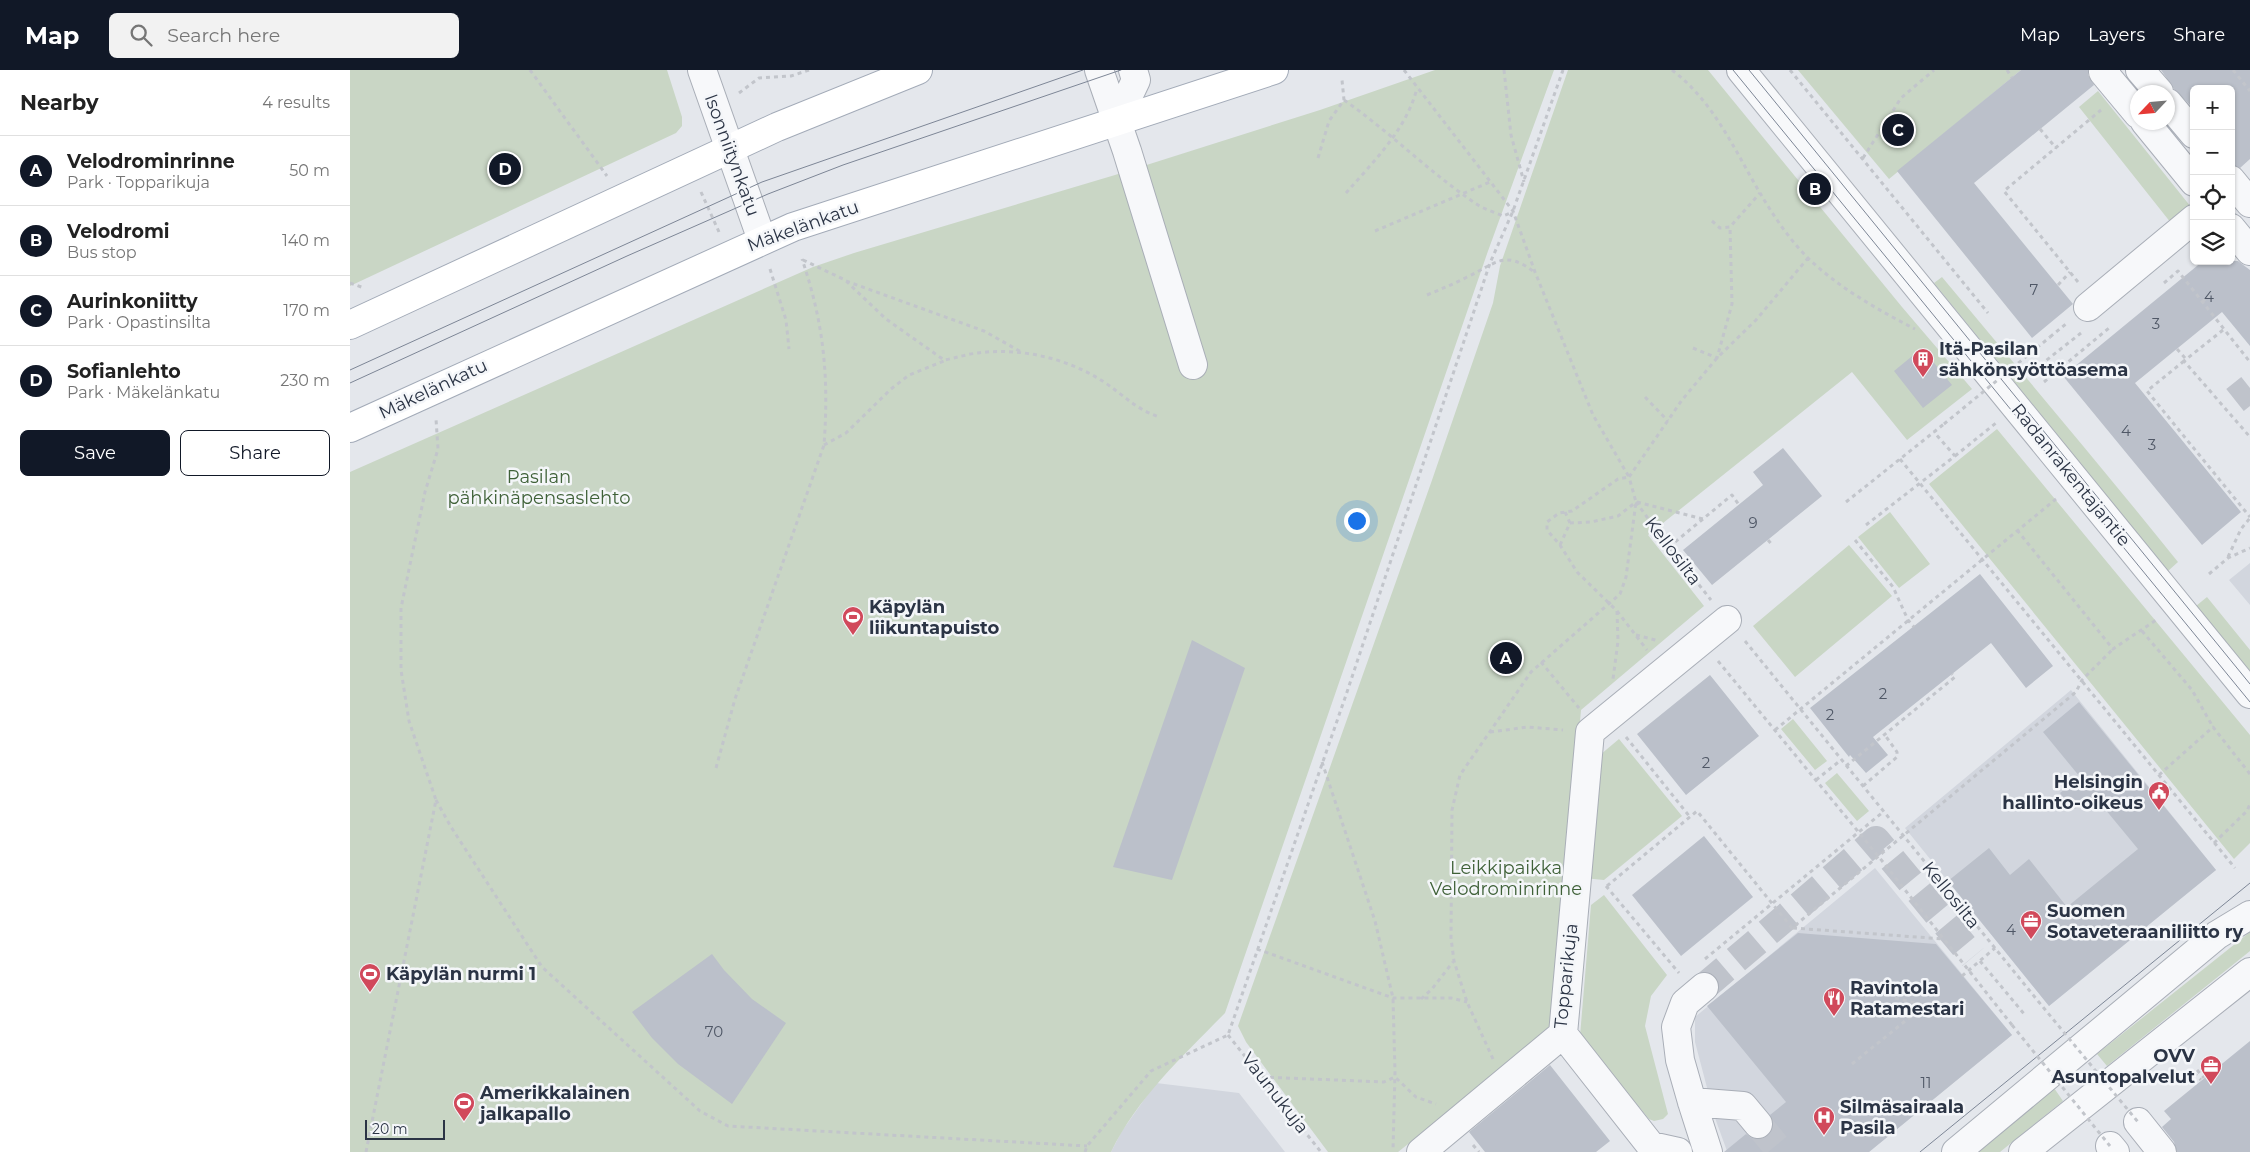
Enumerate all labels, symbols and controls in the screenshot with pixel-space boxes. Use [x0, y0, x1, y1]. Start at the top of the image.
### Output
search box [109, 13, 459, 58]
text: Map [25, 21, 79, 50]
icon: search [127, 21, 155, 49]
text: Search here [167, 24, 280, 47]
text: Map [2020, 24, 2060, 46]
text: Layers [2088, 24, 2145, 46]
text: Share [2173, 24, 2225, 46]
north arrow [2130, 85, 2175, 130]
map controls [2190, 85, 2235, 265]
button: + [2190, 85, 2235, 130]
text: Nearby [20, 90, 99, 115]
street label: Isonniitynkatu [700, 91, 764, 219]
text: 4 results [262, 93, 330, 112]
pin: C [1882, 111, 1914, 149]
button: − [2190, 130, 2235, 175]
text: Velodrominrinne [67, 150, 235, 173]
pin: D [489, 150, 521, 188]
text: A [30, 161, 42, 180]
text: 50 m [289, 161, 330, 180]
pin: B [1799, 170, 1831, 208]
text: Park · Topparikuja [67, 173, 210, 192]
button: locate [2190, 175, 2235, 220]
street label: Mäkelänkatu [744, 196, 862, 256]
text: Velodromi [67, 220, 170, 243]
button: layers [2190, 220, 2235, 265]
text: B [30, 231, 42, 250]
text: 140 m [282, 231, 330, 250]
text: Bus stop [67, 243, 137, 262]
house number: 7 [2030, 280, 2039, 299]
house number: 4 [2204, 287, 2214, 306]
text: Aurinkoniitty [67, 290, 198, 313]
text: C [30, 301, 42, 320]
text: 170 m [283, 301, 330, 320]
text: Park · Opastinsilta [67, 313, 211, 332]
house number: 3 [2152, 314, 2160, 333]
place label: Itä-Pasilan sähkönsyöttöasema [1939, 338, 2128, 381]
building icon: Itä-Pasilan sähkönsyöttöasema [1911, 347, 1935, 378]
street label: Mäkelänkatu [375, 354, 491, 424]
text: Sofianlehto [67, 360, 181, 383]
text: D [29, 371, 43, 390]
text: 230 m [280, 371, 330, 390]
text: Park · Mäkelänkatu [67, 383, 220, 402]
street label: Radanrakentajantie [2007, 399, 2135, 551]
house number: 4 [2121, 421, 2131, 440]
button: Save [20, 430, 170, 476]
button: Share [180, 430, 330, 476]
house number: 3 [2148, 435, 2156, 454]
park label: Pasilan pähkinäpensaslehto [448, 466, 630, 509]
your location [1344, 508, 1370, 534]
street label: Kellosilta [1640, 512, 1706, 590]
house number: 9 [1748, 513, 1758, 532]
place label: Käpylän liikuntapuisto [869, 596, 999, 639]
sports icon: Käpylän liikuntapuisto [841, 605, 865, 636]
pin: A [1490, 639, 1522, 677]
house number: 2 [1879, 684, 1887, 703]
house number: 2 [1826, 705, 1834, 724]
house number: 2 [1702, 753, 1710, 772]
place label: Helsingin hallinto-oikeus [2002, 771, 2143, 814]
public building icon: Helsingin hallinto-oikeus [2147, 780, 2171, 811]
park label: Leikkipaikka Velodrominrinne [1430, 857, 1582, 900]
street label: Kellosilta [1917, 857, 1985, 933]
place label: Suomen Sotaveteraaniliitto ry [2047, 900, 2244, 943]
office icon: Suomen Sotaveteraaniliitto ry [2019, 909, 2043, 940]
house number: 4 [2006, 920, 2016, 939]
street label: Topparikuja [1550, 922, 1582, 1030]
sports icon: Käpylän nurmi 1 [358, 962, 382, 993]
place label: Käpylän nurmi 1 [386, 963, 536, 985]
place label: Ravintola Ratamestari [1850, 977, 1964, 1020]
restaurant icon: Ravintola Ratamestari [1822, 986, 1846, 1017]
house number: 70 [705, 1022, 723, 1041]
place label: OVV Asuntopalvelut [2050, 1045, 2196, 1088]
street label: Vaunukuja [1237, 1048, 1313, 1138]
office icon: OVV Asuntopalvelut [2199, 1054, 2223, 1085]
house number: 11 [1921, 1073, 1931, 1092]
place label: Amerikkalainen jalkapallo [478, 1082, 630, 1125]
sports icon: Amerikkalainen jalkapallo [452, 1091, 476, 1122]
place label: Silmäsairaala Pasila [1840, 1096, 1964, 1139]
hospital icon: Silmäsairaala Pasila [1812, 1105, 1836, 1136]
scale bar [365, 1117, 445, 1140]
text: 20 m [372, 1120, 408, 1138]

